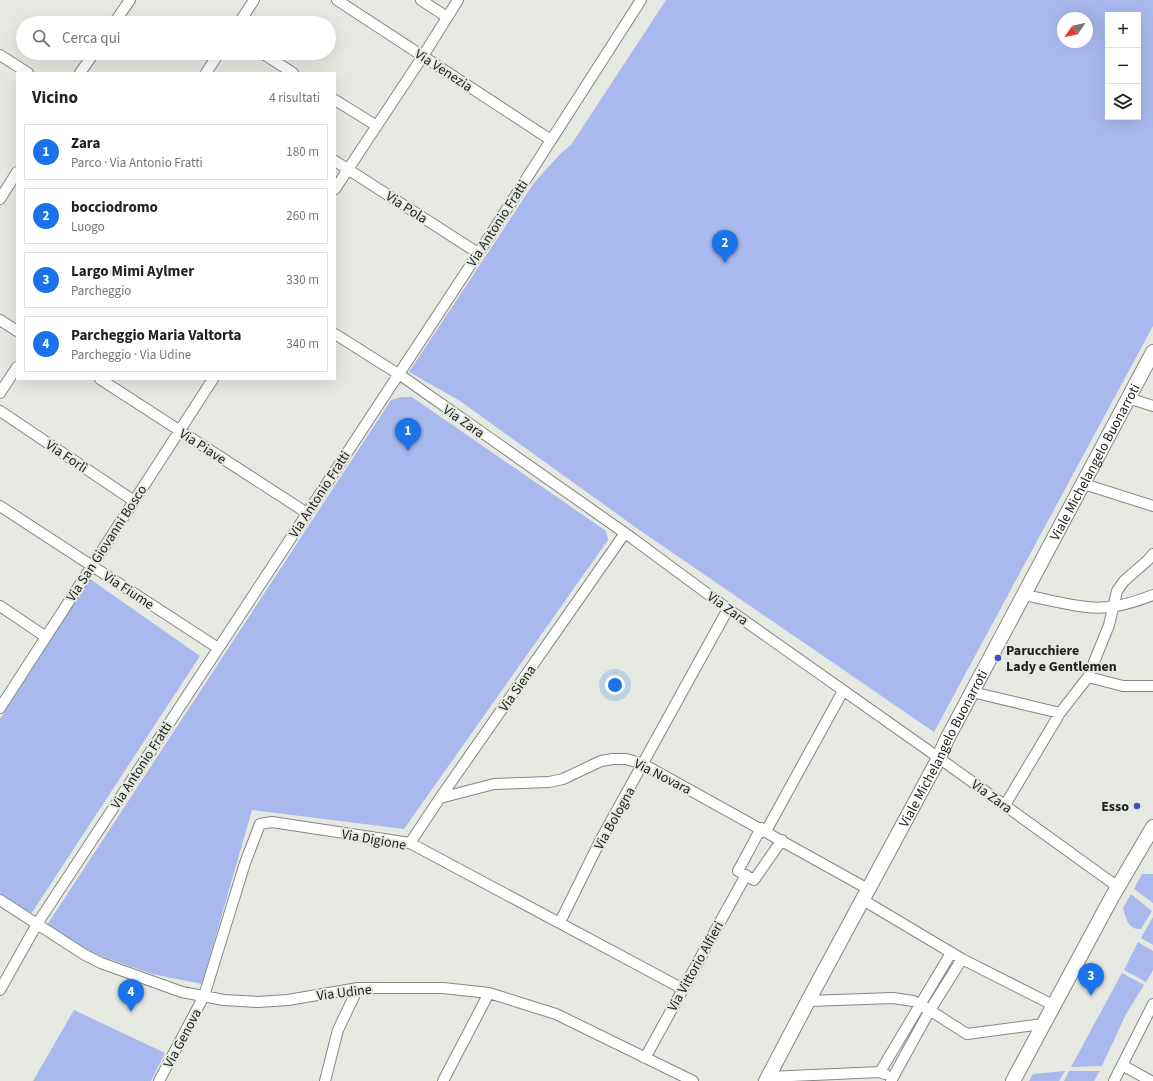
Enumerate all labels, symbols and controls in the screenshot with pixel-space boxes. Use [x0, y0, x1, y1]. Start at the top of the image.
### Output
north arrow [1057, 12, 1093, 48]
map controls [1105, 12, 1141, 120]
button: + [1105, 12, 1141, 48]
search box [16, 16, 336, 60]
icon: search [30, 27, 52, 49]
text: Cerca qui [62, 28, 121, 49]
street label: Via Venezia [411, 45, 476, 97]
button: − [1105, 48, 1141, 84]
button: layers [1105, 84, 1141, 120]
text: Vicino [32, 86, 78, 110]
text: 4 risultati [269, 89, 320, 107]
text: Zara [71, 133, 100, 154]
text: 1 [43, 143, 49, 161]
text: 180 m [286, 143, 319, 161]
text: Parco · Via Antonio Fratti [71, 154, 203, 172]
street label: Via Antonio Fratti [462, 176, 533, 271]
street label: Via Pola [382, 187, 431, 229]
text: bocciodromo [71, 197, 158, 218]
text: 2 [43, 207, 49, 225]
text: 260 m [286, 207, 319, 225]
text: Luogo [71, 218, 105, 236]
pin: 2 [712, 230, 738, 263]
text: Largo Mimi Aylmer [71, 261, 194, 282]
text: 3 [43, 271, 49, 289]
text: 330 m [286, 271, 319, 289]
text: Parcheggio [71, 282, 131, 300]
text: Parcheggio Maria Valtorta [71, 325, 241, 346]
text: 4 [43, 335, 49, 353]
text: 340 m [286, 335, 319, 353]
text: Parcheggio · Via Udine [71, 346, 191, 364]
street label: Viale Michelangelo Buonarroti [1045, 380, 1145, 544]
street label: Via Zara [439, 400, 488, 443]
pin: 1 [395, 418, 421, 451]
street label: Via Piave [175, 424, 230, 470]
street label: Via Forlì [41, 435, 91, 478]
street label: Via Antonio Fratti [284, 447, 355, 542]
street label: Via San Giovanni Bosco [62, 481, 152, 606]
street label: Via Fiume [99, 567, 158, 615]
street label: Via Zara [703, 587, 752, 631]
place label: Parucchiere Lady e Gentlemen [1006, 641, 1117, 677]
marker: Parucchiere Lady e Gentlemen [993, 653, 1003, 663]
street label: Via Siena [494, 661, 541, 716]
street label: Viale Michelangelo Buonarroti [895, 666, 993, 831]
your location [605, 675, 625, 695]
street label: Via Antonio Fratti [106, 718, 177, 813]
street label: Via Novara [630, 754, 695, 800]
street label: Via Zara [967, 775, 1016, 819]
street label: Via Bologna [589, 783, 640, 854]
place label: Esso [1101, 797, 1129, 817]
marker: Esso [1132, 801, 1142, 811]
street label: Via Digione [340, 824, 408, 856]
street label: Via Vittorio Alfieri [663, 918, 729, 1015]
pin: 3 [1078, 963, 1104, 996]
pin: 4 [118, 979, 144, 1012]
street label: Via Udine [315, 980, 373, 1006]
street label: Via Genova [159, 1005, 207, 1072]

